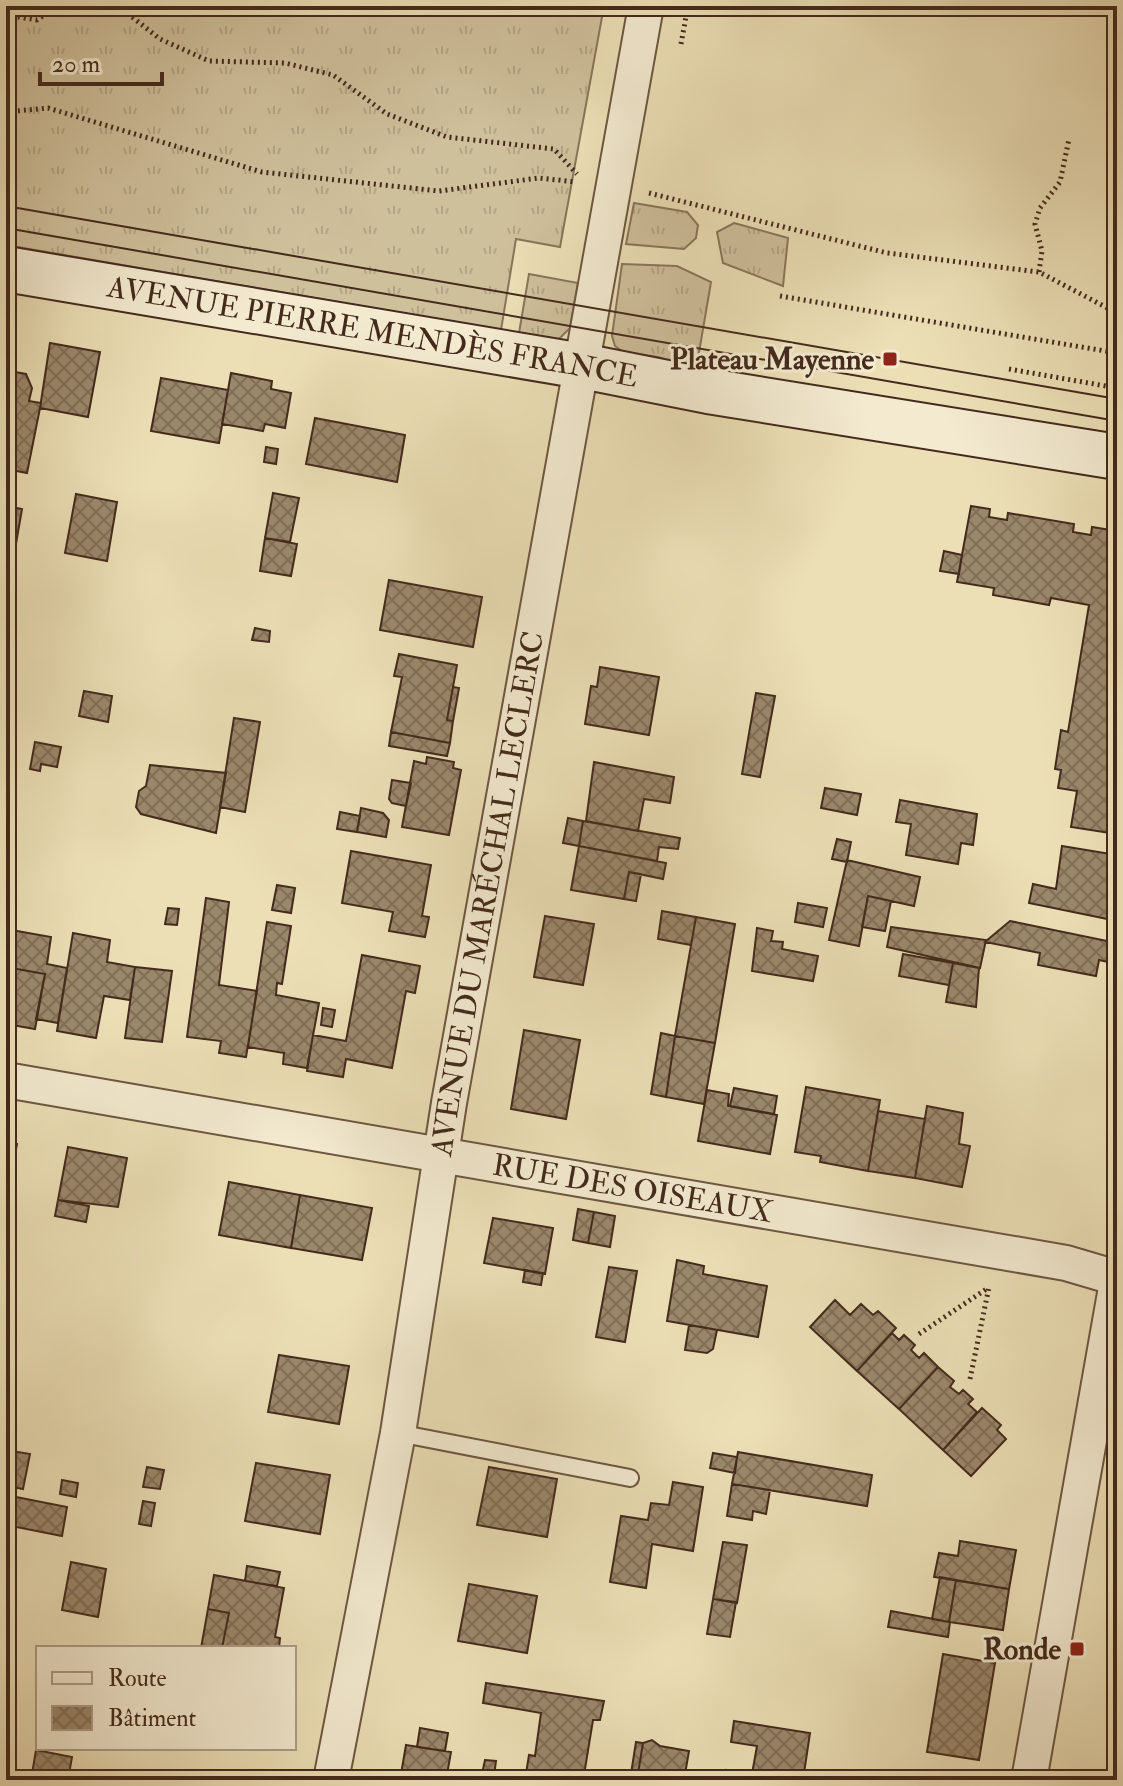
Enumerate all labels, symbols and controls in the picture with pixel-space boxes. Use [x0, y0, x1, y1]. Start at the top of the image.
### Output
scale bar [40, 36, 162, 86]
text: 20 m [52, 49, 101, 80]
street label: AVENUE PIERRE MENDÈS FRANCE [103, 268, 641, 396]
place label: Plateau Mayenne [670, 341, 874, 378]
marker: Plateau Mayenne [881, 350, 899, 368]
street label: AVENUE DU MARÉCHAL LECLERC [423, 629, 552, 1160]
street label: RUE DES OISEAUX [490, 1146, 776, 1231]
place label: Ronde [983, 1631, 1061, 1668]
marker: Ronde [1068, 1640, 1086, 1658]
legend [36, 1646, 296, 1750]
text: Route [108, 1663, 167, 1694]
text: Bâtiment [108, 1703, 197, 1734]

